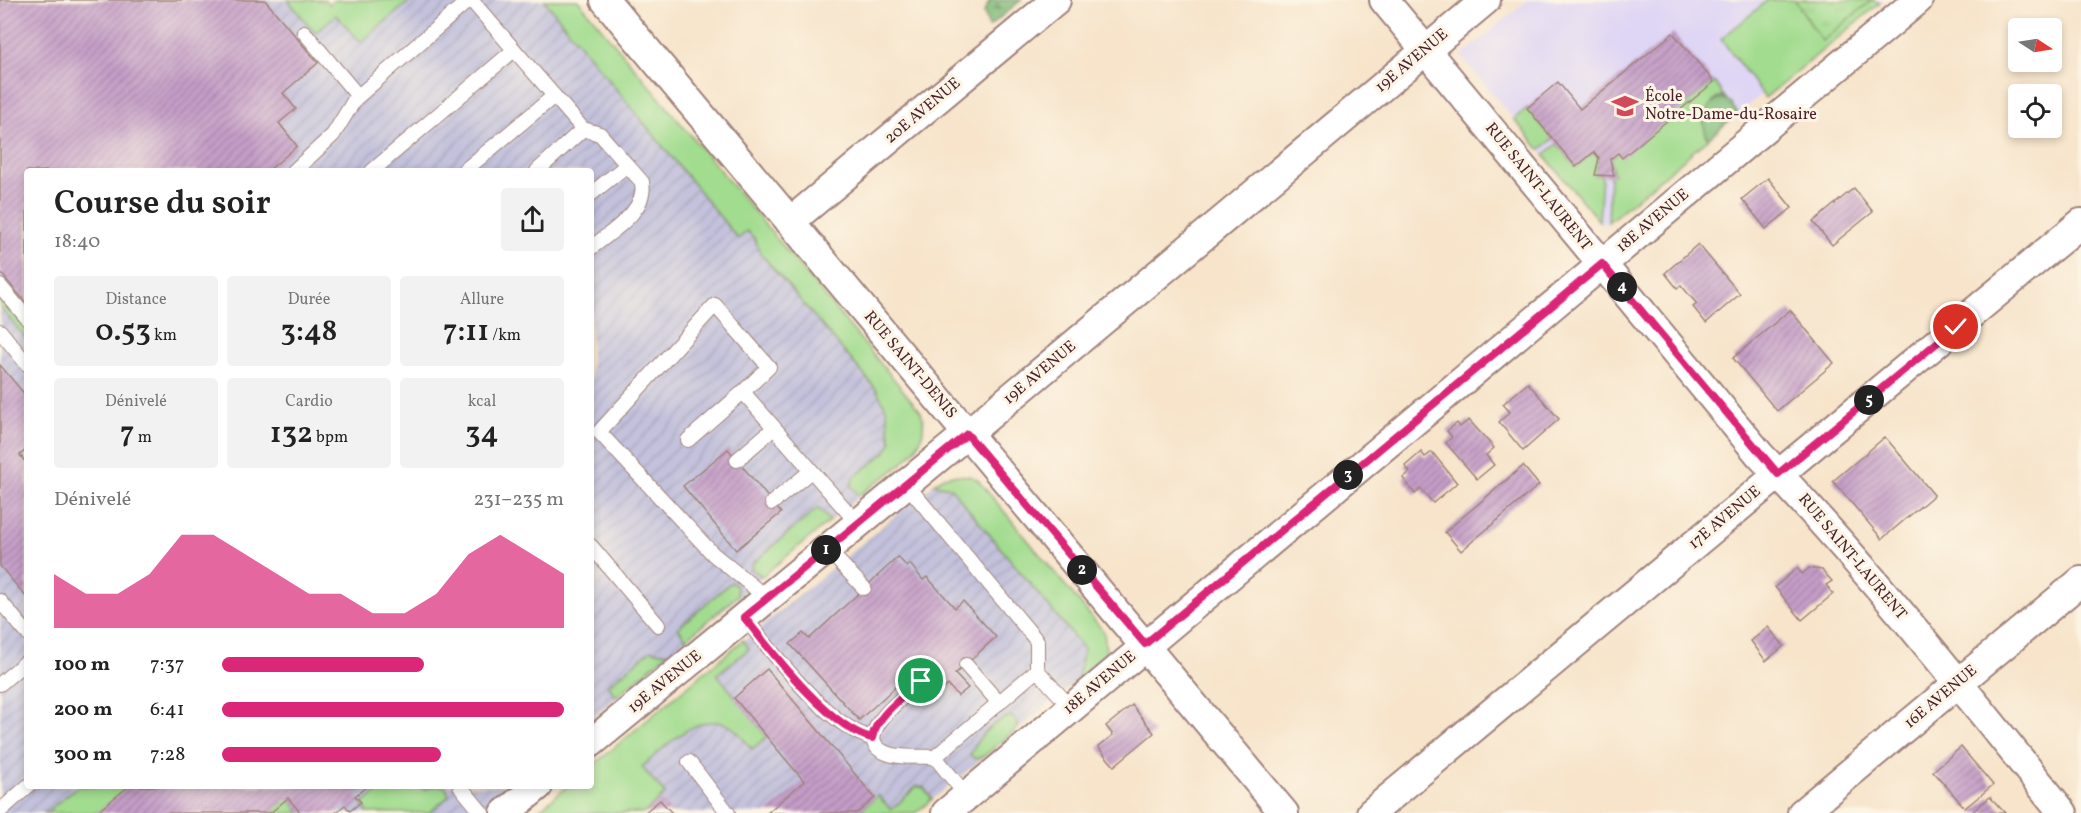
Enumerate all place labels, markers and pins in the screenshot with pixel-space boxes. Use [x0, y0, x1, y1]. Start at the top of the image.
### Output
place label: École Notre-Dame-du-Rosaire [1645, 86, 1817, 126]
school or university icon: École Notre-Dame-du-Rosaire [1610, 91, 1640, 121]
pin: 4 [1607, 272, 1637, 302]
pin [1930, 301, 1981, 352]
pin: 5 [1854, 385, 1884, 415]
pin: 3 [1333, 460, 1363, 490]
pin: 1 [811, 535, 841, 565]
pin: 2 [1067, 555, 1097, 585]
pin [895, 655, 946, 706]

